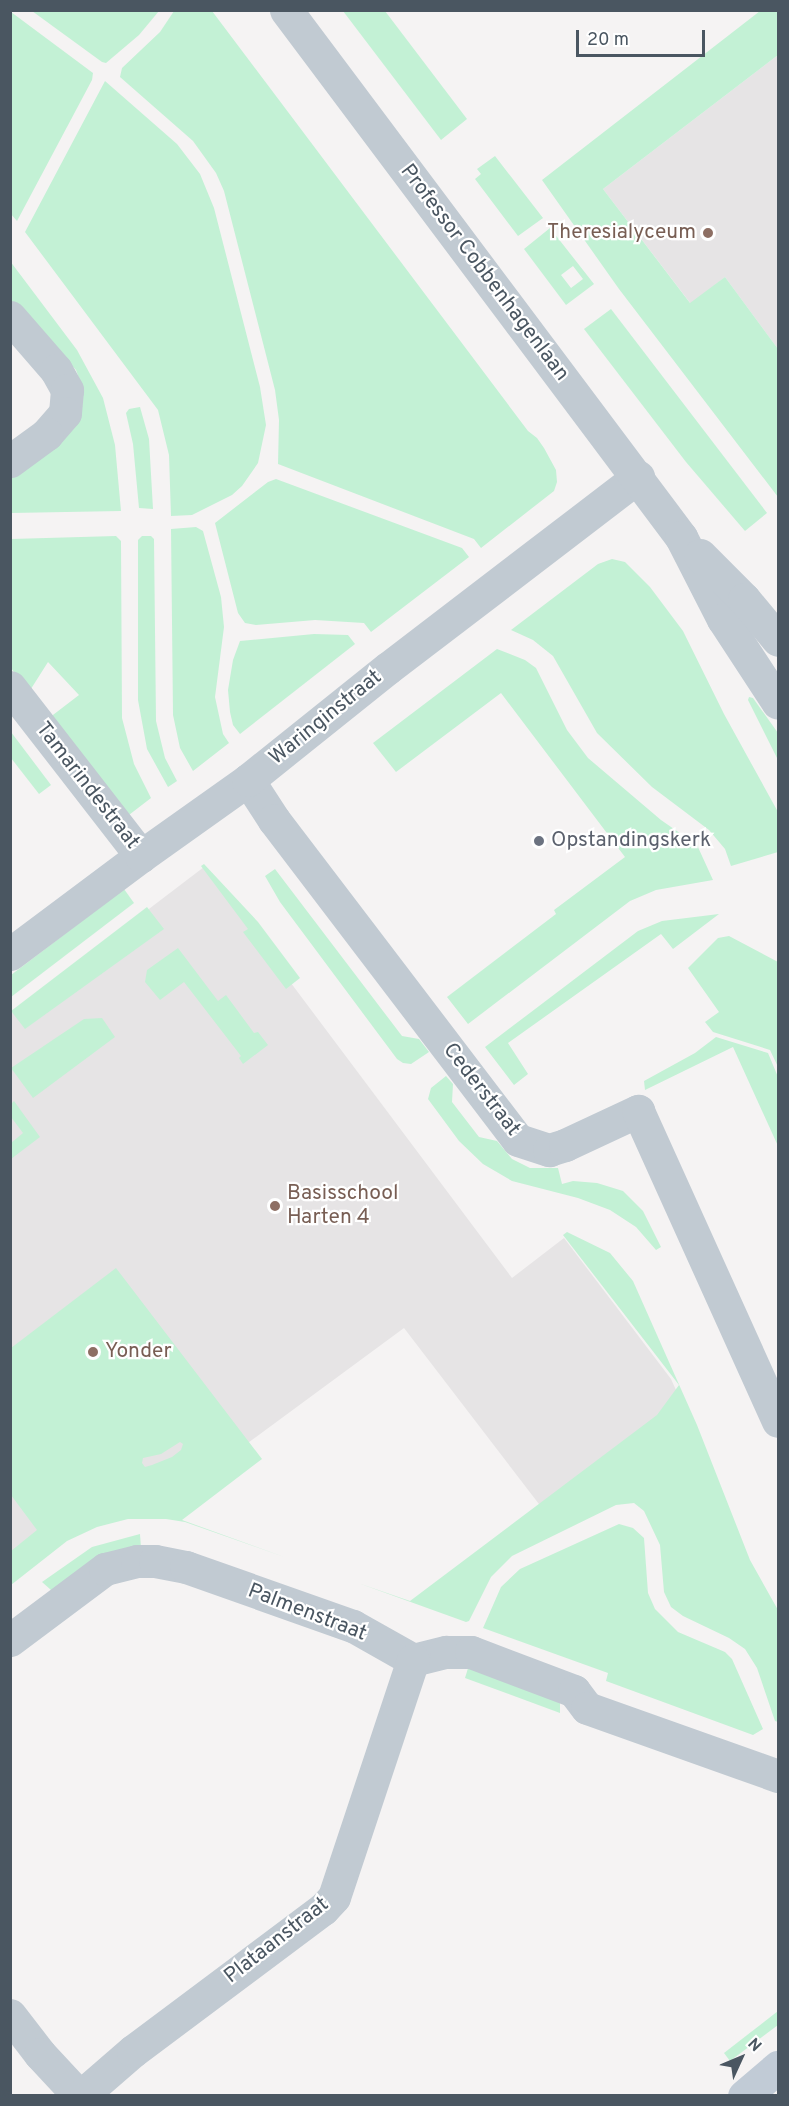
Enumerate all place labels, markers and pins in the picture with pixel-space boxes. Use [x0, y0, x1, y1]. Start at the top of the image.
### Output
place label: Theresialyceum [547, 220, 696, 246]
marker: Theresialyceum [701, 226, 715, 240]
place label: Opstandingskerk [551, 828, 711, 854]
marker: Opstandingskerk [532, 834, 546, 848]
place label: Basisschool Harten 4 [287, 1181, 399, 1231]
marker: Basisschool Harten 4 [268, 1199, 282, 1213]
place label: Yonder [105, 1339, 172, 1365]
marker: Yonder [86, 1345, 100, 1359]

